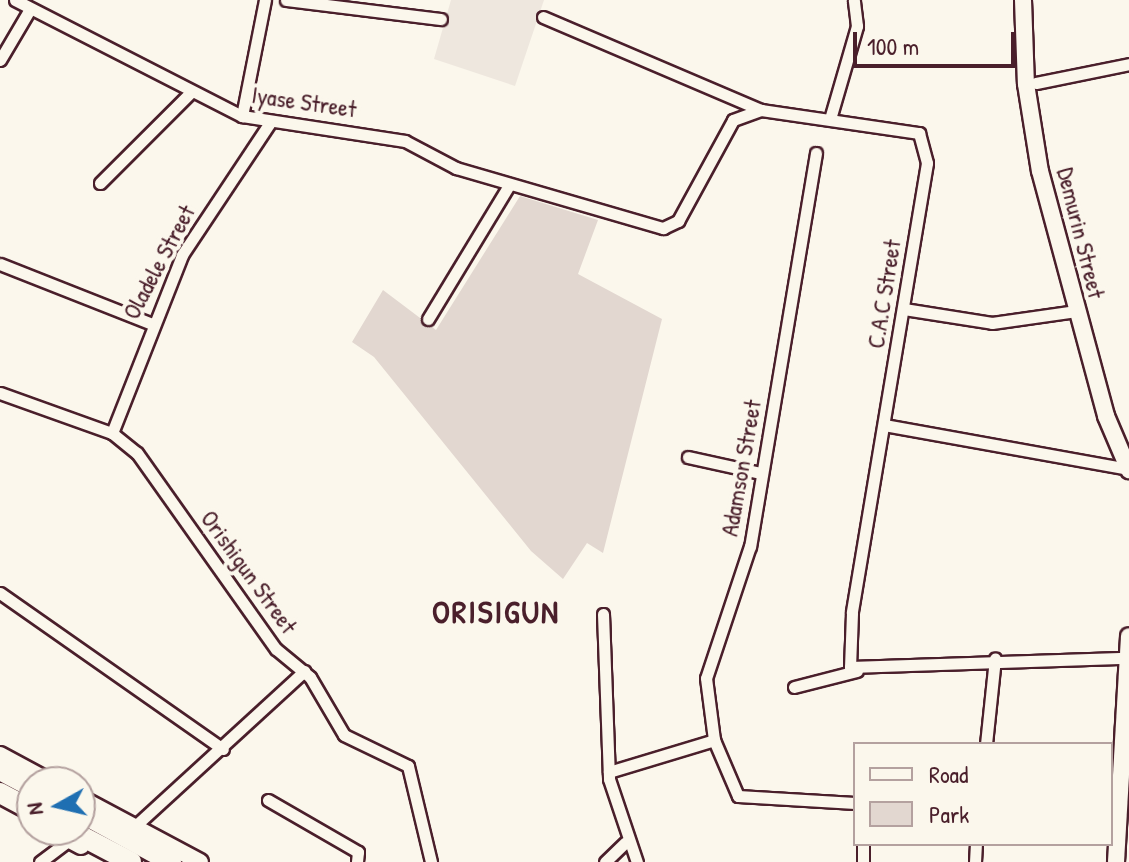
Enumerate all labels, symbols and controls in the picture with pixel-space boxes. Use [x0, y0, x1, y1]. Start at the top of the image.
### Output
scale bar [857, 16, 1019, 66]
text: 100 m [867, 30, 919, 62]
street label: Iyase Street [250, 80, 358, 124]
street label: Demurin Street [1051, 165, 1111, 301]
street label: Oladele Street [117, 200, 201, 324]
street label: C.A.C Street [861, 238, 907, 350]
street label: Adamson Street [715, 398, 767, 538]
street label: Orishigun Street [195, 505, 303, 639]
district label: ORISIGUN [432, 593, 560, 631]
legend [853, 742, 1113, 846]
text: Road [929, 758, 968, 790]
north arrow [16, 766, 96, 846]
text: Park [929, 798, 969, 830]
text: N [19, 801, 50, 817]

